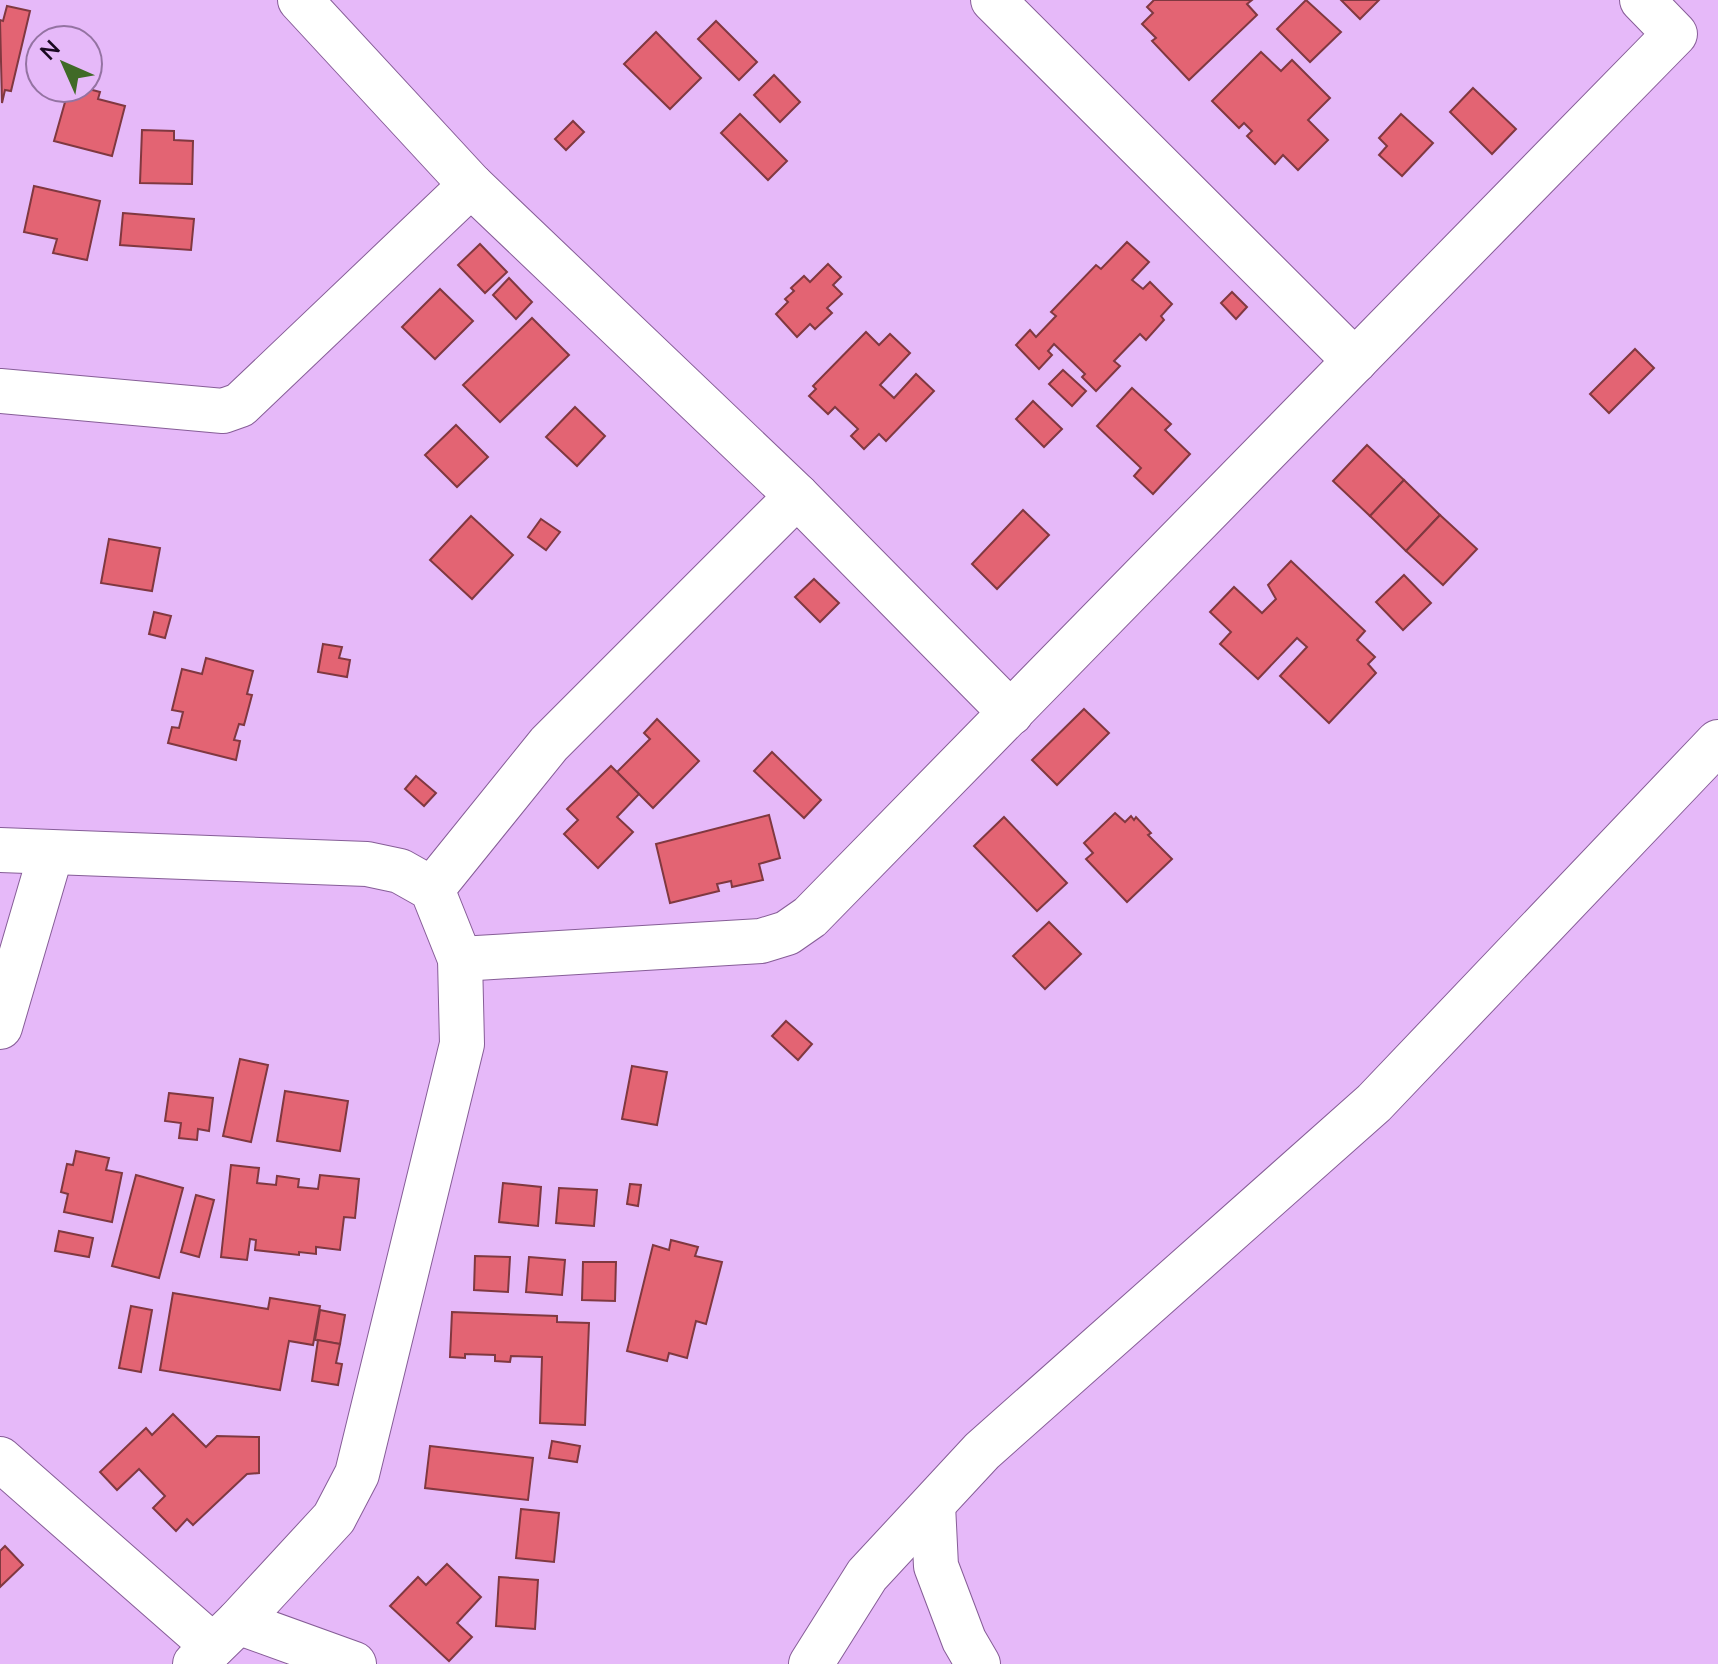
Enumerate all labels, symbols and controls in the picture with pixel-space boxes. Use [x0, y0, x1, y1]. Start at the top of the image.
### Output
north arrow [24, 24, 104, 104]
text: N [34, 34, 65, 65]

